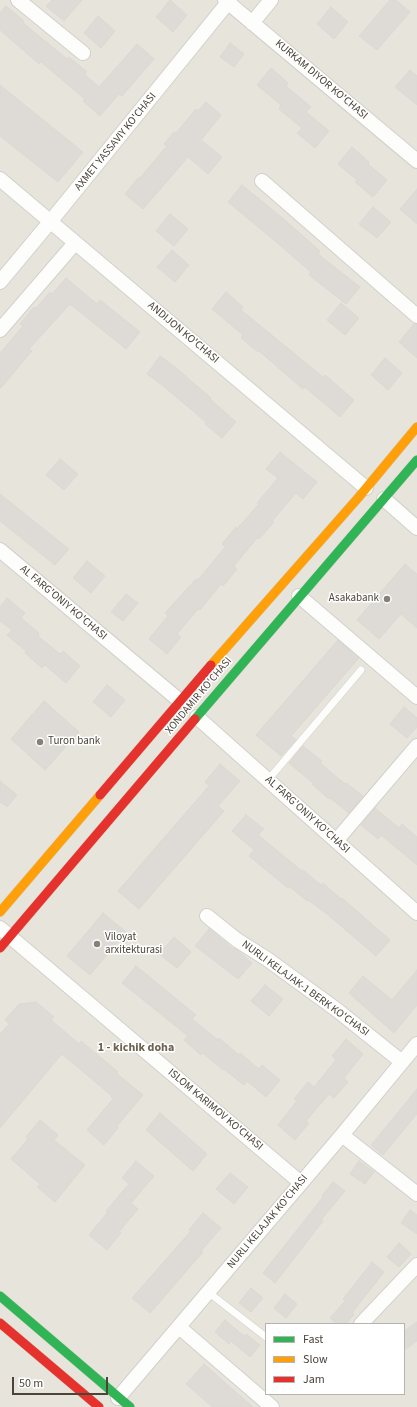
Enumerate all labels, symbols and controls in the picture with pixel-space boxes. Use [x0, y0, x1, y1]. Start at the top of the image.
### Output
street label: KURKAM DIYOR KO'CHASI [272, 37, 370, 123]
street label: AXMET YASSAVIY KO'CHASI [72, 90, 160, 194]
street label: ANDIJON KO'CHASI [145, 299, 221, 367]
street label: AL FARG'ONIY KO'CHASI [17, 563, 109, 643]
place label: Asakabank [329, 592, 379, 606]
marker: Asakabank [382, 594, 392, 604]
street label: XONDAMIR KO'CHASI [163, 655, 235, 737]
place label: Turon bank [48, 735, 100, 749]
marker: Turon bank [35, 737, 45, 747]
street label: AL FARG'ONIY KO'CHASI [262, 773, 352, 857]
place label: Viloyat arxitekturasi [105, 931, 162, 957]
street label: NURLI KELAJAK-1 BERK KO'CHASI [239, 938, 371, 1040]
marker: Viloyat arxitekturasi [92, 939, 102, 949]
district label: 1 - kichik doha [98, 1041, 174, 1055]
street label: ISLOM KARIMOV KO'CHASI [165, 1066, 265, 1154]
street label: NURLI KELAJAK KO'CHASI [225, 1172, 311, 1272]
legend [265, 1323, 405, 1395]
text: Fast [303, 1331, 323, 1348]
text: Slow [303, 1351, 328, 1368]
scale bar [14, 1369, 110, 1395]
text: Jam [303, 1371, 325, 1388]
text: 50 m [19, 1375, 43, 1392]

